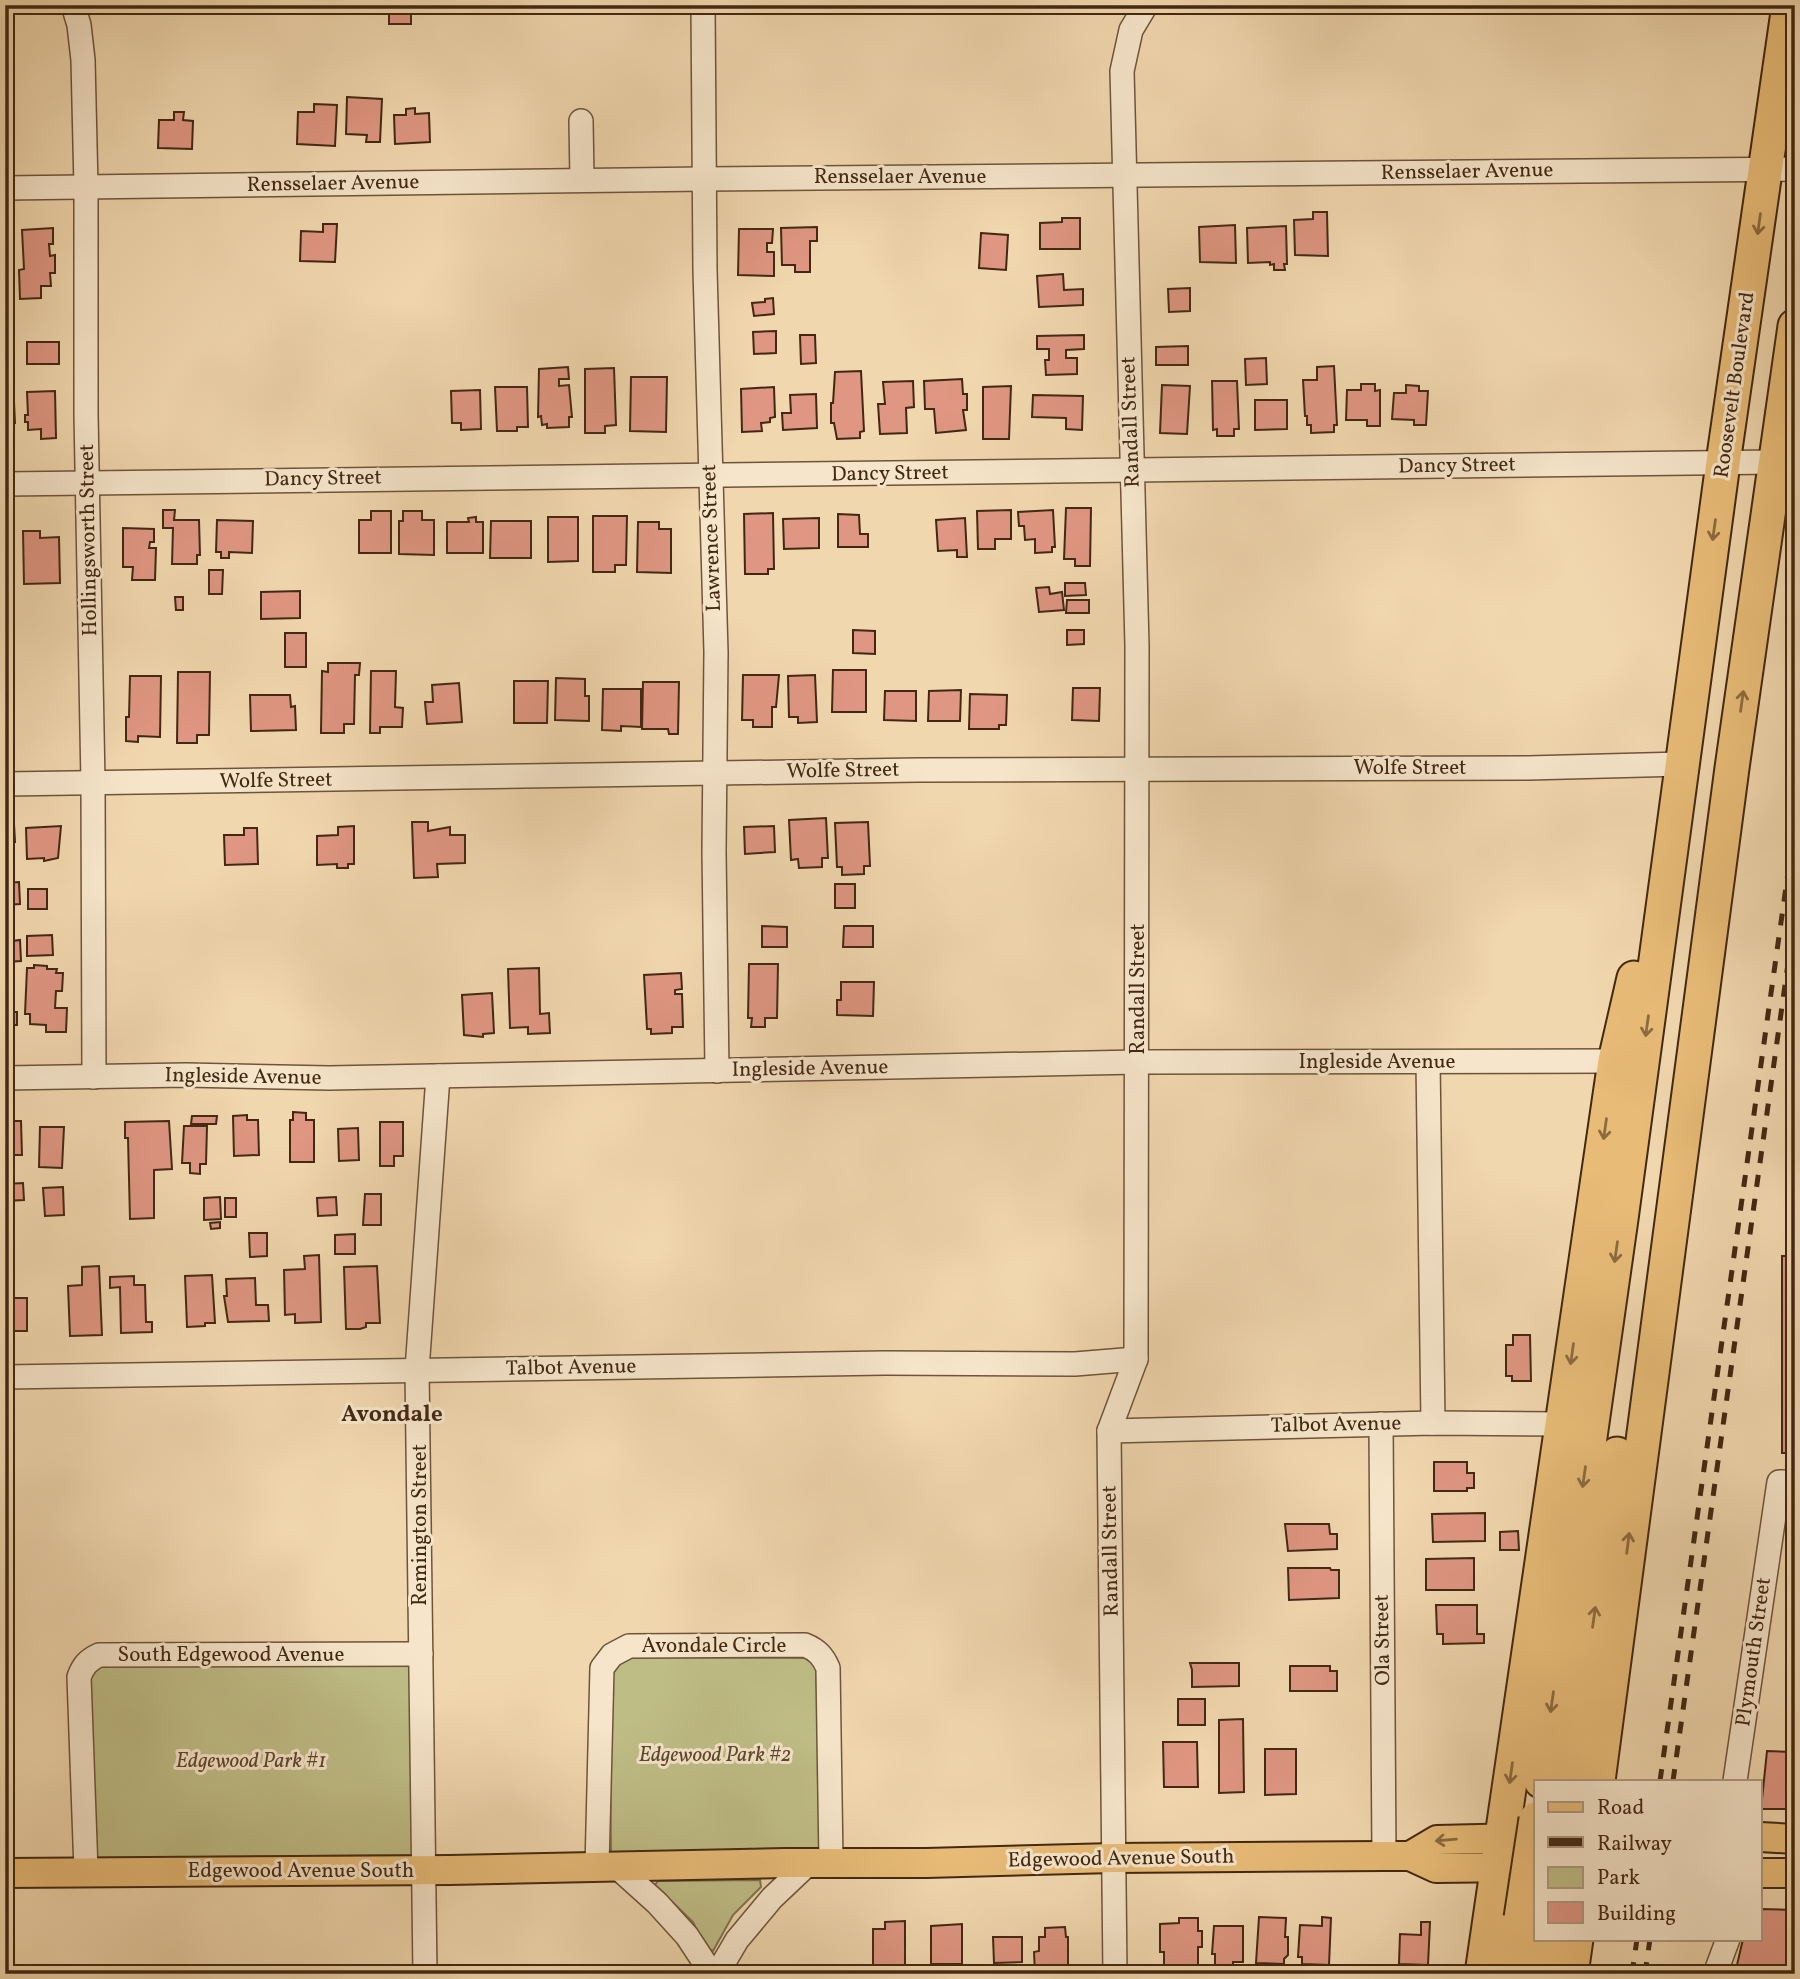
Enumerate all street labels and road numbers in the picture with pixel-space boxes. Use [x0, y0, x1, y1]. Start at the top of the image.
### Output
street label: Rensselaer Avenue [1380, 156, 1554, 188]
street label: Rensselaer Avenue [814, 163, 986, 192]
street label: Rensselaer Avenue [246, 168, 420, 200]
street label: Roosevelt Boulevard [1708, 290, 1762, 480]
street label: Randall Street [1114, 356, 1148, 488]
street label: Hollingsworth Street [73, 443, 105, 637]
street label: Dancy Street [1398, 450, 1516, 482]
street label: Dancy Street [831, 458, 949, 490]
street label: Dancy Street [264, 463, 382, 495]
street label: Lawrence Street [695, 464, 729, 612]
street label: Wolfe Street [1353, 754, 1467, 783]
street label: Wolfe Street [786, 756, 900, 786]
street label: Wolfe Street [219, 766, 333, 796]
street label: Randall Street [1124, 923, 1153, 1055]
street label: Ingleside Avenue [1299, 1048, 1456, 1077]
street label: Ingleside Avenue [731, 1053, 889, 1085]
street label: Ingleside Avenue [164, 1061, 322, 1093]
street label: Talbot Avenue [505, 1352, 637, 1384]
street label: Talbot Avenue [1270, 1409, 1402, 1441]
street label: Remington Street [406, 1444, 435, 1606]
street label: Randall Street [1095, 1485, 1127, 1617]
street label: Plymouth Street [1729, 1575, 1779, 1729]
street label: Ola Street [1368, 1594, 1398, 1686]
street label: Avondale Circle [642, 1632, 786, 1661]
street label: South Edgewood Avenue [118, 1641, 344, 1670]
street label: Edgewood Avenue South [1007, 1843, 1235, 1875]
street label: Edgewood Avenue South [188, 1857, 414, 1886]

